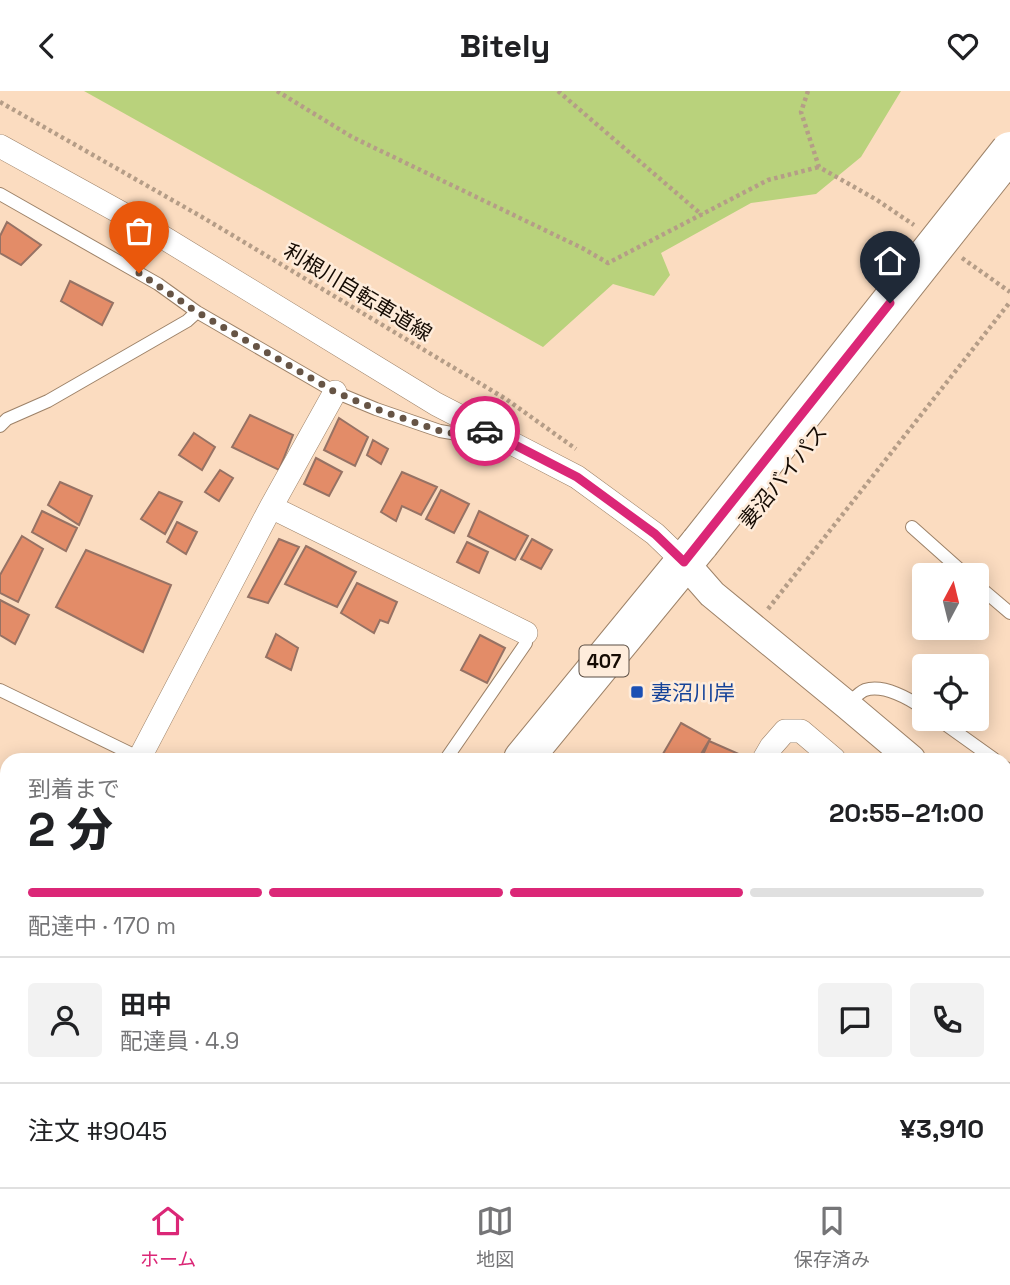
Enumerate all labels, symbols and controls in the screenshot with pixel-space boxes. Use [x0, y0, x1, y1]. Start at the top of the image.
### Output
text: Bitely [460, 26, 550, 66]
icon: back [28, 27, 66, 65]
icon: heart [944, 27, 982, 65]
pin [109, 201, 169, 273]
icon: bag [120, 212, 158, 250]
pin [860, 231, 920, 303]
street label: 利根川自転車道線 [279, 237, 437, 347]
icon: home [871, 242, 909, 280]
courier [450, 396, 520, 466]
icon: car [466, 412, 504, 450]
street label: 妻沼バイパス [733, 419, 833, 533]
north arrow [912, 563, 989, 641]
map controls [912, 563, 989, 731]
road number: 407 [580, 645, 628, 677]
button: locate [912, 654, 989, 731]
place label: 妻沼川岸 [651, 679, 735, 706]
marker: 妻沼川岸 [629, 684, 645, 700]
text: 到着まで [28, 774, 120, 804]
text: 20:55–21:00 [829, 796, 984, 830]
text: 2 分 [28, 801, 113, 859]
text: 配達中 · 170 m [28, 911, 176, 941]
button: person [28, 983, 102, 1057]
button: chat [818, 983, 892, 1057]
button: phone [910, 983, 984, 1057]
text: 田中 [120, 988, 172, 1022]
text: 配達員 · 4.9 [120, 1026, 239, 1056]
text: ¥3,910 [900, 1112, 984, 1146]
text: 注文 #9045 [28, 1114, 167, 1148]
tab: ホーム [140, 1202, 196, 1272]
tab: 地図 [476, 1202, 514, 1272]
tab: 保存済み [794, 1202, 870, 1272]

